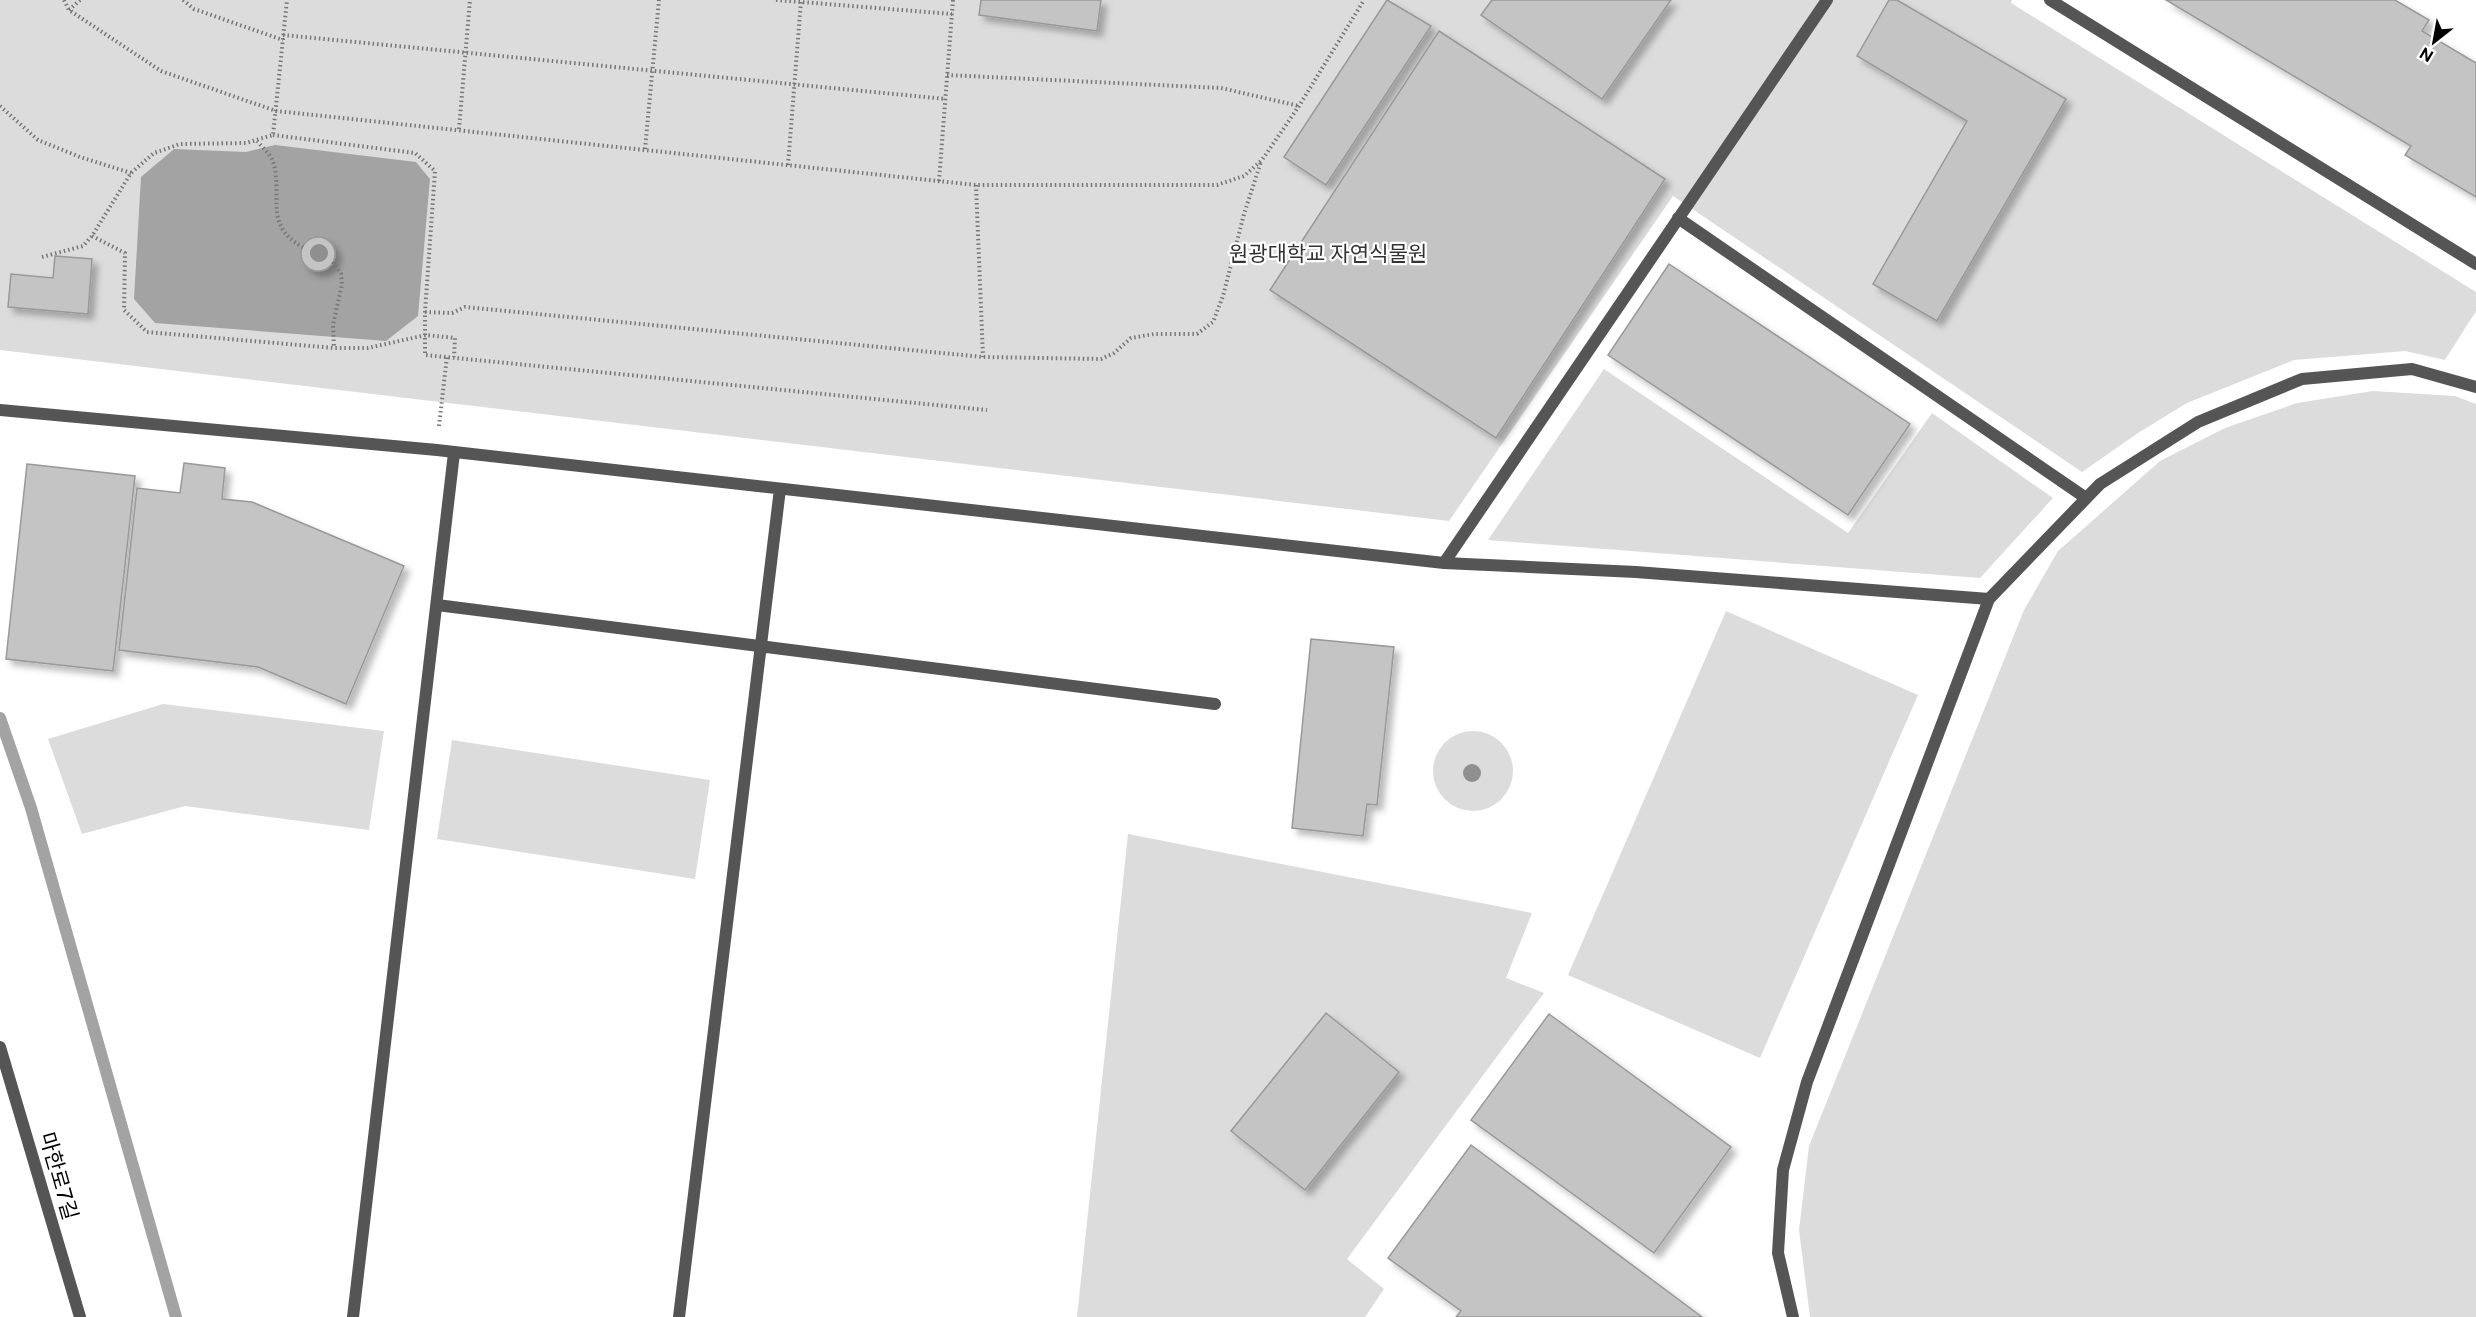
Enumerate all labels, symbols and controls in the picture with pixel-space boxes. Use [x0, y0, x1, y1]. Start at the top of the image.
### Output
north arrow [2404, 12, 2464, 72]
text: N [2416, 43, 2437, 66]
park label: 원광대학교 자연식물원 [1229, 241, 1427, 266]
street label: 마한로7길 [35, 1129, 83, 1223]

